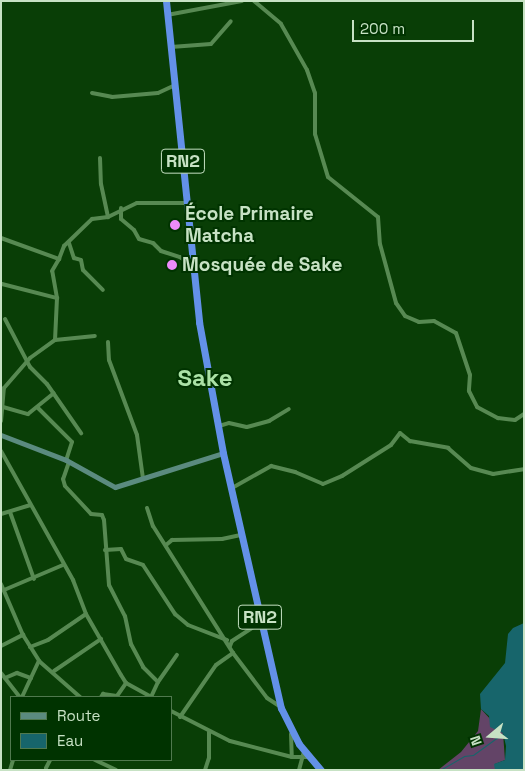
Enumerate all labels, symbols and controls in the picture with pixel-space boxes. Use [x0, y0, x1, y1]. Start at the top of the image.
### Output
scale bar [355, 10, 478, 42]
text: 200 m [360, 19, 405, 38]
road number: RN2 [160, 146, 206, 177]
place label: École Primaire Matcha [185, 203, 314, 247]
marker: École Primaire Matcha [169, 219, 181, 231]
place label: Mosquée de Sake [182, 254, 342, 276]
marker: Mosquée de Sake [166, 259, 178, 271]
district label: Sake [177, 364, 233, 392]
road number: RN2 [238, 602, 282, 632]
legend [10, 696, 172, 761]
text: Route [57, 706, 100, 725]
north arrow [465, 711, 515, 761]
text: Eau [57, 731, 83, 750]
text: N [466, 733, 486, 748]

